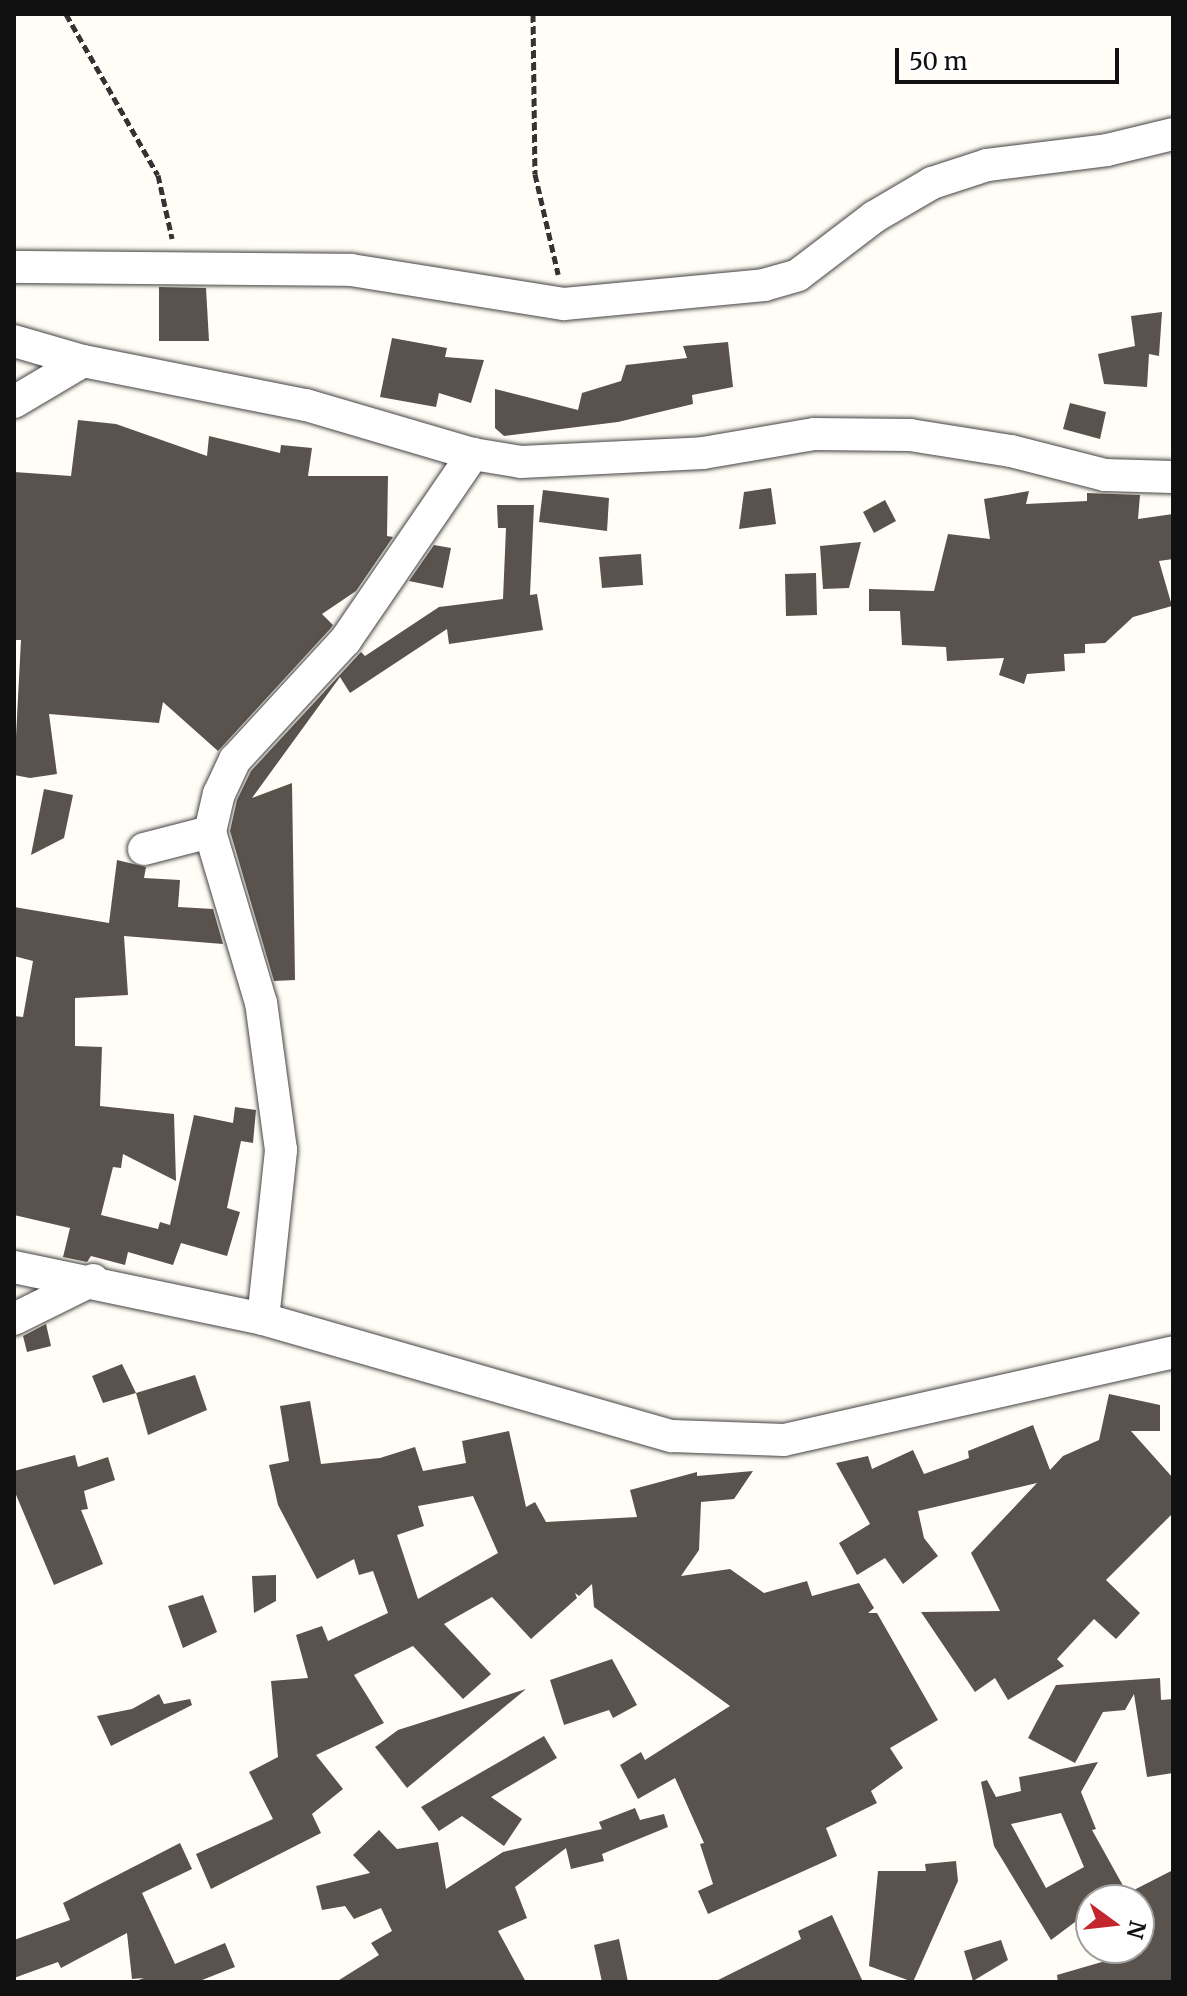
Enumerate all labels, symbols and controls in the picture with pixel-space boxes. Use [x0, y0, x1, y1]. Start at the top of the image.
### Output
scale bar [899, 32, 1123, 82]
text: 50 m [909, 46, 968, 77]
north arrow [1075, 1884, 1155, 1964]
text: N [1120, 1918, 1152, 1942]

